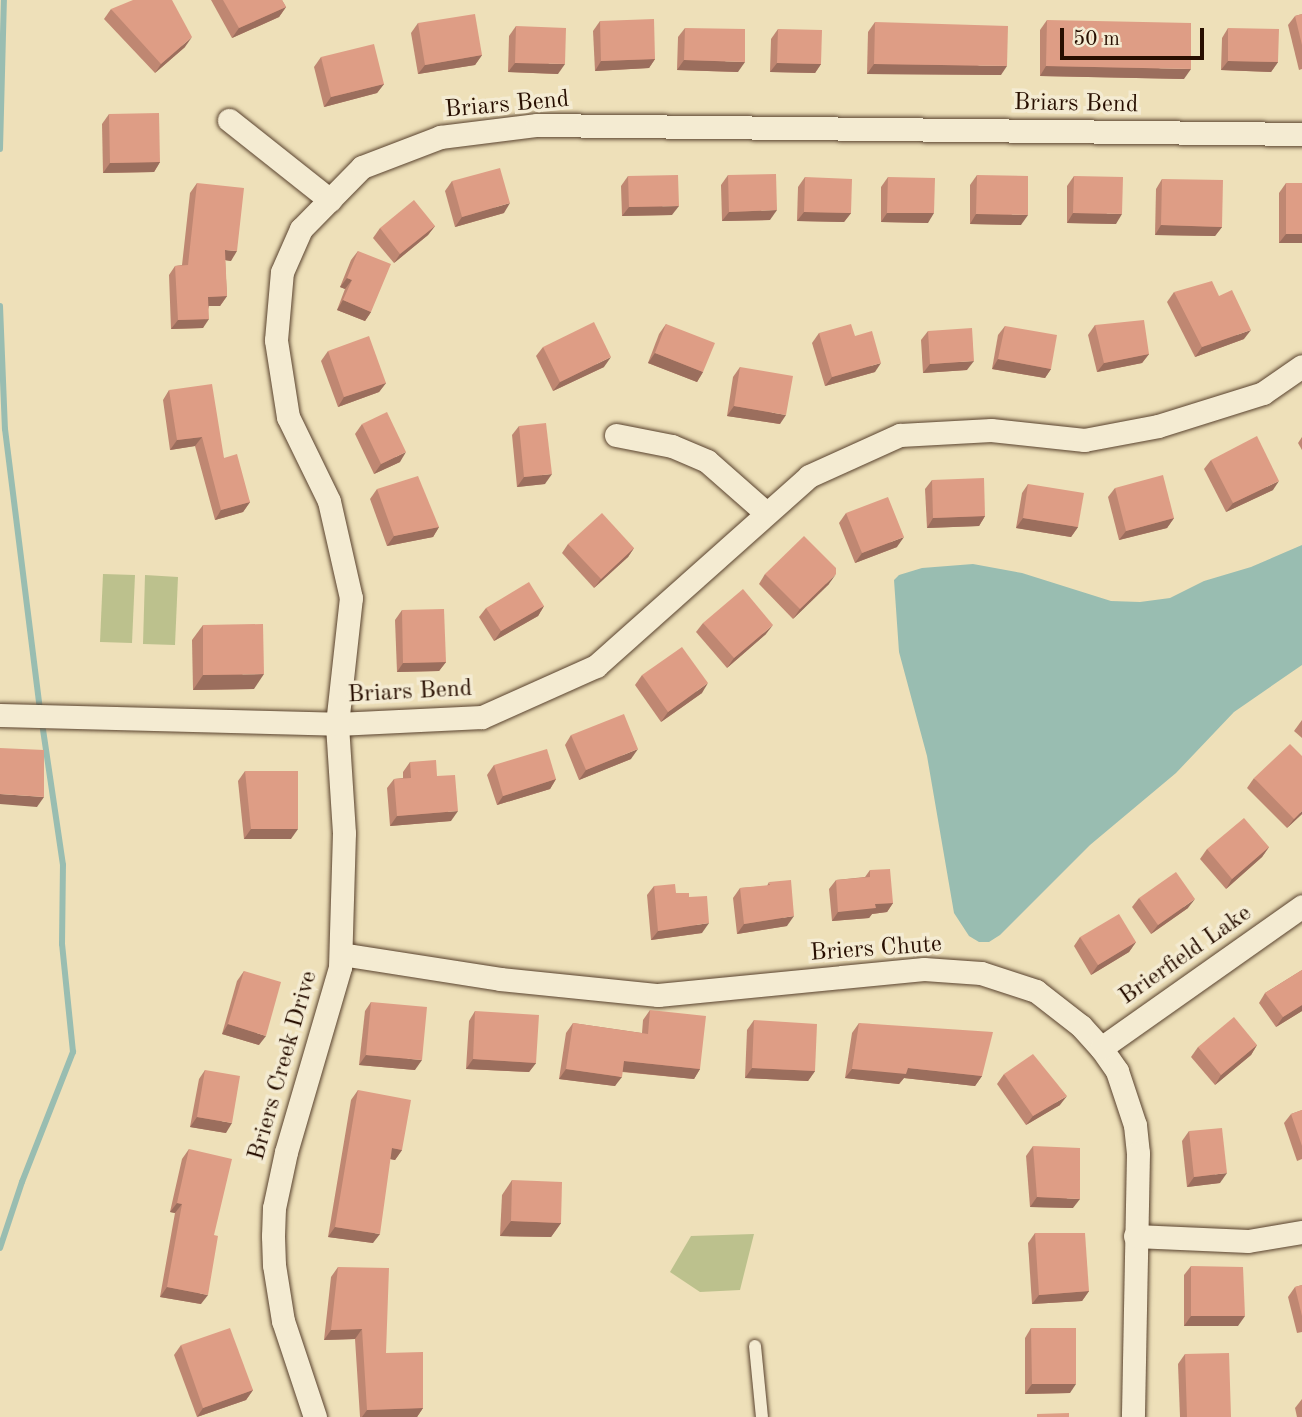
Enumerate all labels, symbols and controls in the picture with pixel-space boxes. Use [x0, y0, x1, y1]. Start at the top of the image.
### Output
scale bar [1064, 14, 1208, 58]
text: 50 m [1073, 29, 1120, 50]
street label: Briars Bend [444, 86, 570, 126]
street label: Briars Bend [1013, 90, 1139, 120]
street label: Briars Bend [347, 675, 473, 711]
street label: Brierfield Lake [1114, 900, 1258, 1012]
street label: Briers Chute [809, 931, 943, 969]
street label: Briers Creek Drive [243, 968, 325, 1164]

